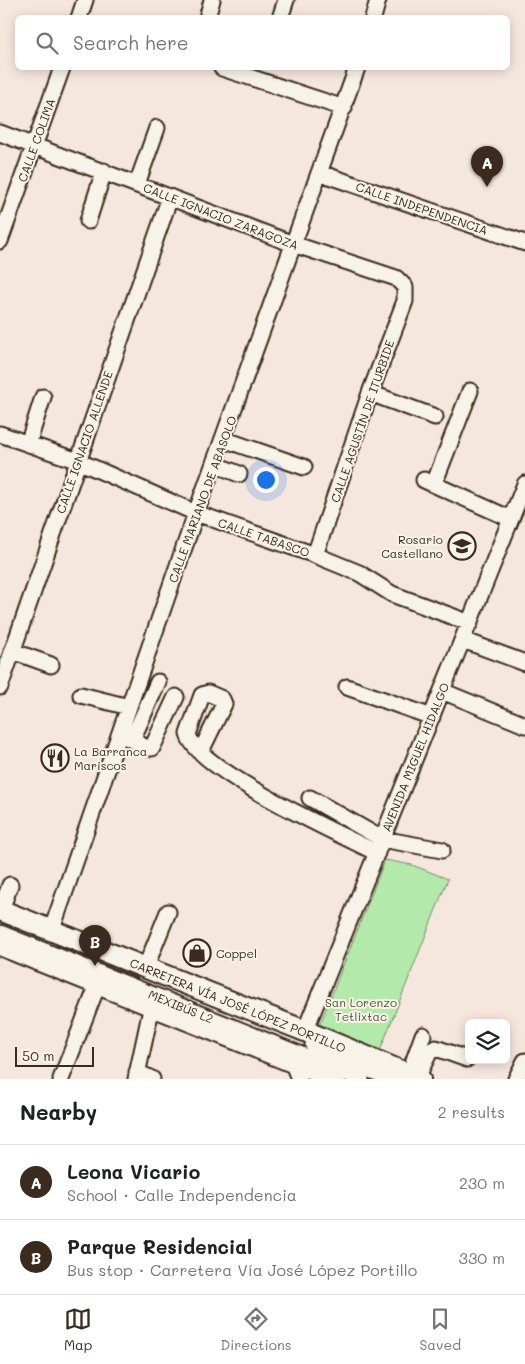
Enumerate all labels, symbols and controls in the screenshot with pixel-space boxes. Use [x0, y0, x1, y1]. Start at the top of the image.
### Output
search box [15, 15, 510, 70]
icon: search [33, 29, 61, 57]
text: Search here [73, 30, 189, 55]
street label: CALLE COLIMA [13, 96, 59, 184]
pin: A [471, 146, 503, 187]
street label: CALLE INDEPENDENCIA [354, 178, 490, 238]
street label: CALLE IGNACIO ZARAGOZA [141, 179, 301, 253]
street label: CALLE AGUSTÍN DE ITURBIDE [327, 337, 397, 505]
street label: CALLE IGNACIO ALLENDE [52, 368, 116, 515]
street label: CALLE MARIANO DE ABASOLO [164, 413, 240, 585]
your location [253, 467, 279, 493]
street label: CALLE TABASCO [216, 514, 312, 560]
place label: Rosario Castellano [381, 531, 443, 561]
school or university icon: Rosario Castellano [447, 531, 477, 561]
street label: AVENIDA MIGUEL HIDALGO [378, 680, 452, 834]
restaurant icon: La Barranca Mariscos [40, 743, 70, 773]
place label: La Barranca Mariscos [74, 743, 147, 773]
pin: B [79, 925, 111, 966]
shop icon: Coppel [182, 938, 212, 968]
place label: Coppel [216, 945, 257, 961]
street label: CARRETERA VÍA JOSÉ LÓPEZ PORTILLO [128, 954, 348, 1056]
street label: MEXIBÚS L2 [146, 986, 216, 1026]
park label: San Lorenzo Tetlixtac [325, 994, 397, 1024]
map controls [465, 1019, 510, 1064]
button: layers [465, 1019, 510, 1064]
scale bar [15, 1044, 94, 1067]
text: 50 m [22, 1046, 54, 1065]
text: Nearby [20, 1098, 97, 1125]
text: 2 results [438, 1101, 505, 1122]
text: Leona Vicario [67, 1159, 200, 1184]
text: A [30, 1172, 42, 1193]
text: 230 m [459, 1172, 505, 1193]
text: School · Calle Independencia [67, 1184, 297, 1205]
text: Parque Residencial [67, 1234, 252, 1259]
text: B [31, 1247, 41, 1268]
text: 330 m [459, 1247, 505, 1268]
text: Bus stop · Carretera Vía José López Portillo [67, 1259, 417, 1280]
tab: Map [64, 1305, 92, 1354]
tab: Directions [220, 1305, 292, 1354]
tab: Saved [419, 1305, 461, 1354]

